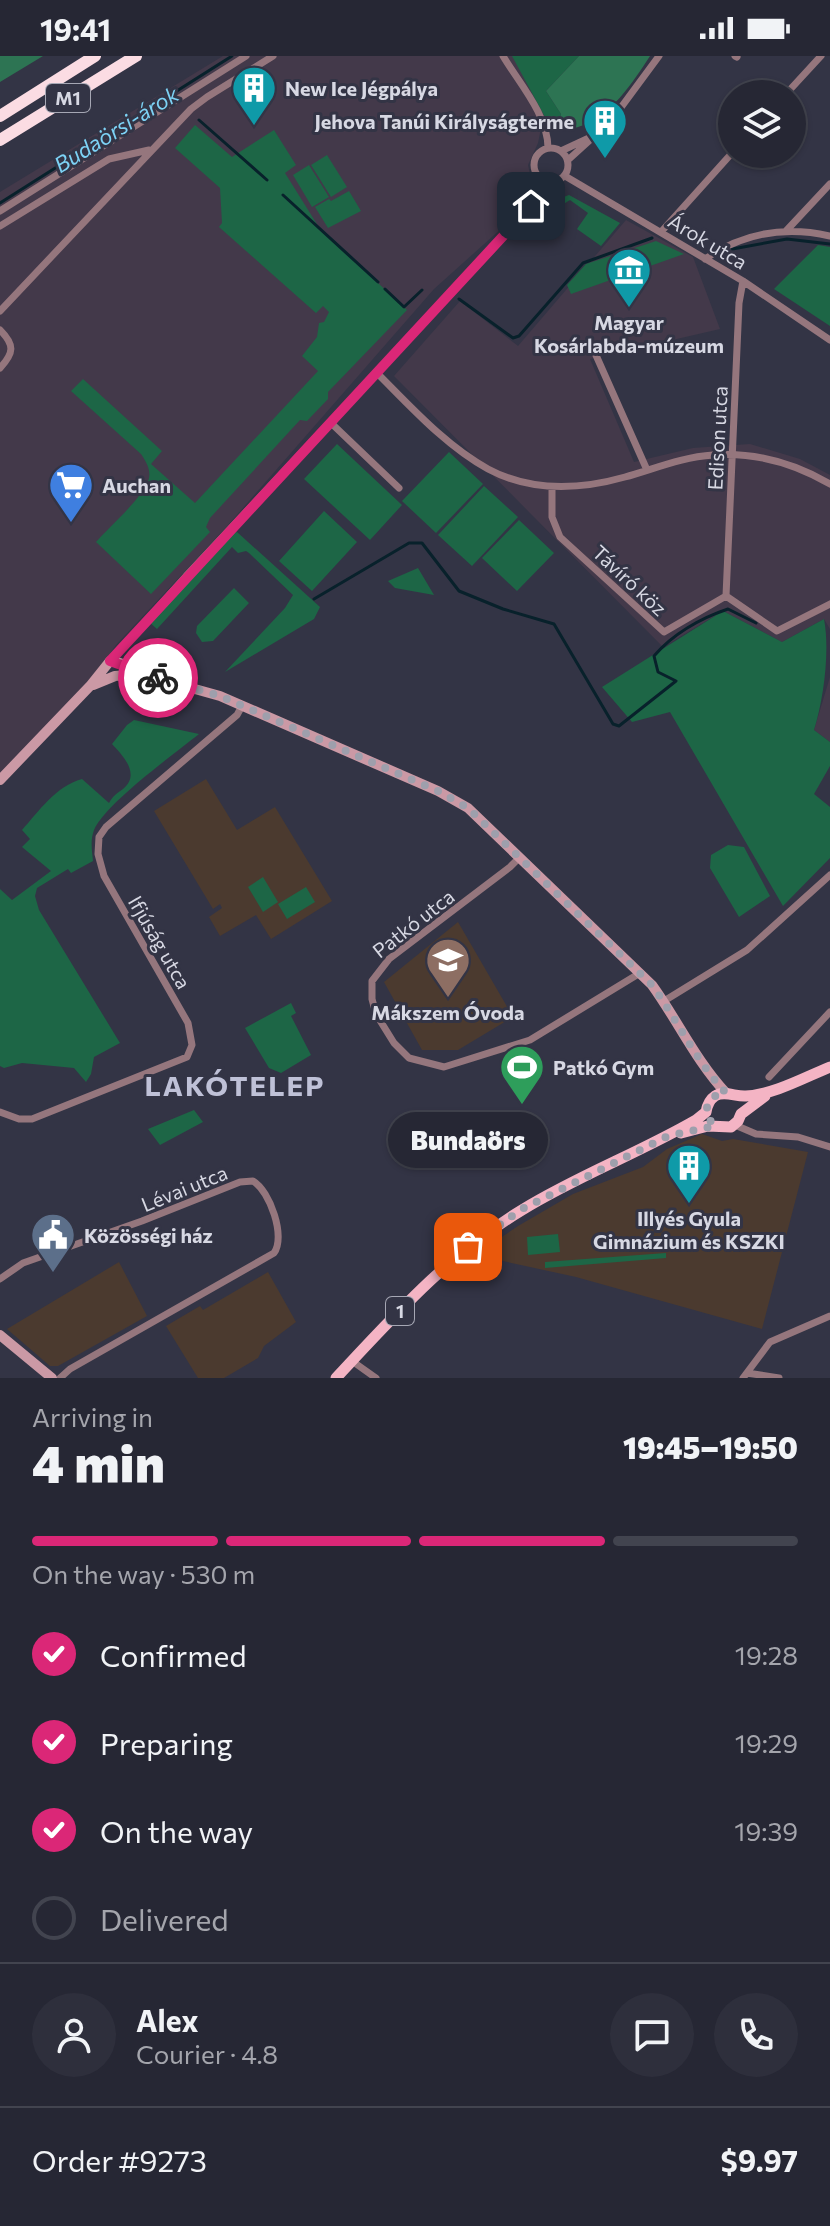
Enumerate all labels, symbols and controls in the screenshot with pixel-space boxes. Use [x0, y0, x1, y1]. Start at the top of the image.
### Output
text: 19:41 [40, 10, 111, 47]
building icon: New Ice Jégpálya [230, 64, 278, 127]
place label: New Ice Jégpálya [285, 76, 438, 100]
water label: Budaörsi-árok [49, 79, 184, 178]
map controls [718, 80, 806, 168]
button: layers [718, 80, 806, 168]
road number: M1 [46, 84, 90, 112]
building icon: Jehova Tanúi Királyságterme [581, 97, 629, 160]
place label: Jehova Tanúi Királyságterme [314, 109, 574, 133]
pin [497, 172, 565, 240]
icon: home [509, 184, 553, 228]
street label: Árok utca [664, 208, 752, 274]
museum icon: Magyar Kosárlabda-múzeum [605, 246, 653, 309]
place label: Magyar Kosárlabda-múzeum [534, 310, 724, 357]
street label: Edison utca [702, 385, 732, 491]
supermarket icon: Auchan [47, 461, 95, 524]
place label: Auchan [102, 473, 171, 497]
street label: Távíró köz [588, 540, 672, 620]
courier [118, 638, 198, 718]
icon: bike [136, 656, 180, 700]
street label: Patkó utca [367, 884, 459, 962]
street label: Ifjúság utca [124, 891, 196, 993]
school or university icon: Mákszem Óvoda [424, 936, 472, 999]
place label: Mákszem Óvoda [371, 1000, 525, 1024]
sports icon: Patkó Gym [498, 1043, 546, 1106]
place label: Patkó Gym [553, 1055, 654, 1079]
district label: LAKÓTELEP [145, 1068, 325, 1102]
callout: Bundaörs [388, 1111, 548, 1167]
text: Bundaörs [410, 1124, 526, 1155]
building icon: Illyés Gyula Gimnázium és KSZKI [665, 1142, 713, 1205]
street label: Lévai utca [137, 1160, 231, 1216]
place label: Illyés Gyula Gimnázium és KSZKI [593, 1206, 785, 1253]
public building icon: Közösségi ház [29, 1211, 77, 1274]
pin [434, 1213, 502, 1281]
place label: Közösségi ház [84, 1223, 213, 1247]
icon: bag [446, 1225, 490, 1269]
road number: 1 [386, 1297, 414, 1325]
text: Arriving in [32, 1401, 153, 1432]
text: 19:45–19:50 [623, 1428, 798, 1465]
text: 4 min [32, 1430, 165, 1494]
text: On the way · 530 m [32, 1558, 255, 1589]
icon: check [32, 1632, 76, 1676]
text: Confirmed [100, 1636, 247, 1673]
text: 19:28 [735, 1639, 798, 1670]
icon: check [32, 1720, 76, 1764]
text: Preparing [100, 1724, 233, 1761]
text: 19:29 [735, 1727, 798, 1758]
icon: check [32, 1808, 76, 1852]
text: On the way [100, 1812, 253, 1849]
text: 19:39 [734, 1815, 798, 1846]
text: Delivered [100, 1900, 229, 1937]
button: person [32, 1993, 116, 2077]
button: chat [610, 1993, 694, 2077]
button: phone [714, 1993, 798, 2077]
text: Alex [136, 2001, 199, 2038]
text: Courier · 4.8 [136, 2038, 278, 2069]
text: Order #9273 [32, 2141, 207, 2178]
text: $9.97 [720, 2141, 798, 2178]

